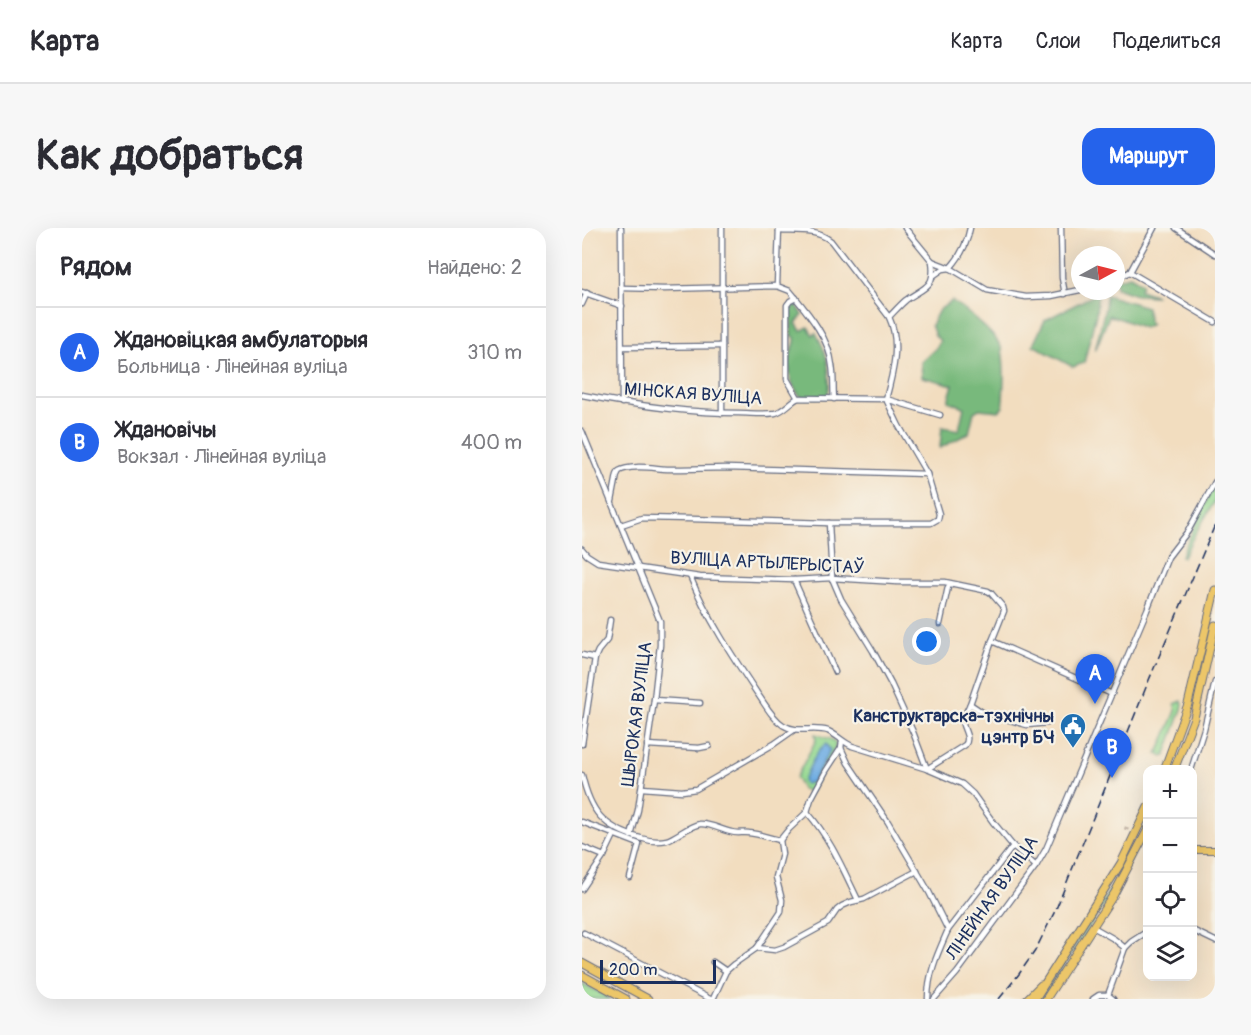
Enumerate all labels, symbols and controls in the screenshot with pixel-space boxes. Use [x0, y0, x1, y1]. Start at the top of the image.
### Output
text: Карта [30, 24, 99, 59]
text: Карта [950, 28, 1002, 55]
text: Слои [1035, 28, 1080, 55]
text: Поделиться [1113, 28, 1221, 55]
button: Маршрут [1082, 128, 1215, 185]
text: Как добраться [36, 130, 303, 182]
north arrow [1071, 246, 1125, 300]
text: Рядом [60, 251, 132, 283]
text: Найдено: 2 [427, 255, 522, 280]
text: Ждановіцкая амбулаторыя [117, 326, 368, 354]
text: A [73, 340, 86, 365]
text: 310 m [467, 340, 522, 365]
text: Больница · Лінейная вуліца [117, 354, 348, 379]
street label: МІНСКАЯ ВУЛІЦА [623, 378, 763, 410]
text: Ждановічы [117, 416, 216, 444]
text: B [74, 430, 85, 455]
text: 400 m [461, 430, 522, 455]
text: Вокзал · Лінейная вуліца [117, 444, 326, 469]
street label: ВУЛІЦА АРТЫЛЕРЫСТАЎ [670, 546, 864, 580]
your location [912, 627, 941, 656]
street label: ШЫРОКАЯ ВУЛІЦА [617, 640, 657, 788]
pin: A [1076, 654, 1114, 704]
place label: Канструктарска-тэхнічны цэнтр БЧ [853, 705, 1054, 749]
public building icon: Канструктарска-тэхнічны цэнтр БЧ [1058, 711, 1088, 749]
pin: B [1092, 728, 1132, 778]
map controls [1143, 765, 1197, 981]
button: + [1143, 765, 1197, 819]
button: − [1143, 819, 1197, 873]
street label: ЛІНЕЙНАЯ ВУЛІЦА [940, 831, 1044, 965]
button: locate [1143, 873, 1197, 927]
button: layers [1143, 927, 1197, 981]
scale bar [600, 957, 716, 984]
text: 200 m [609, 960, 657, 980]

